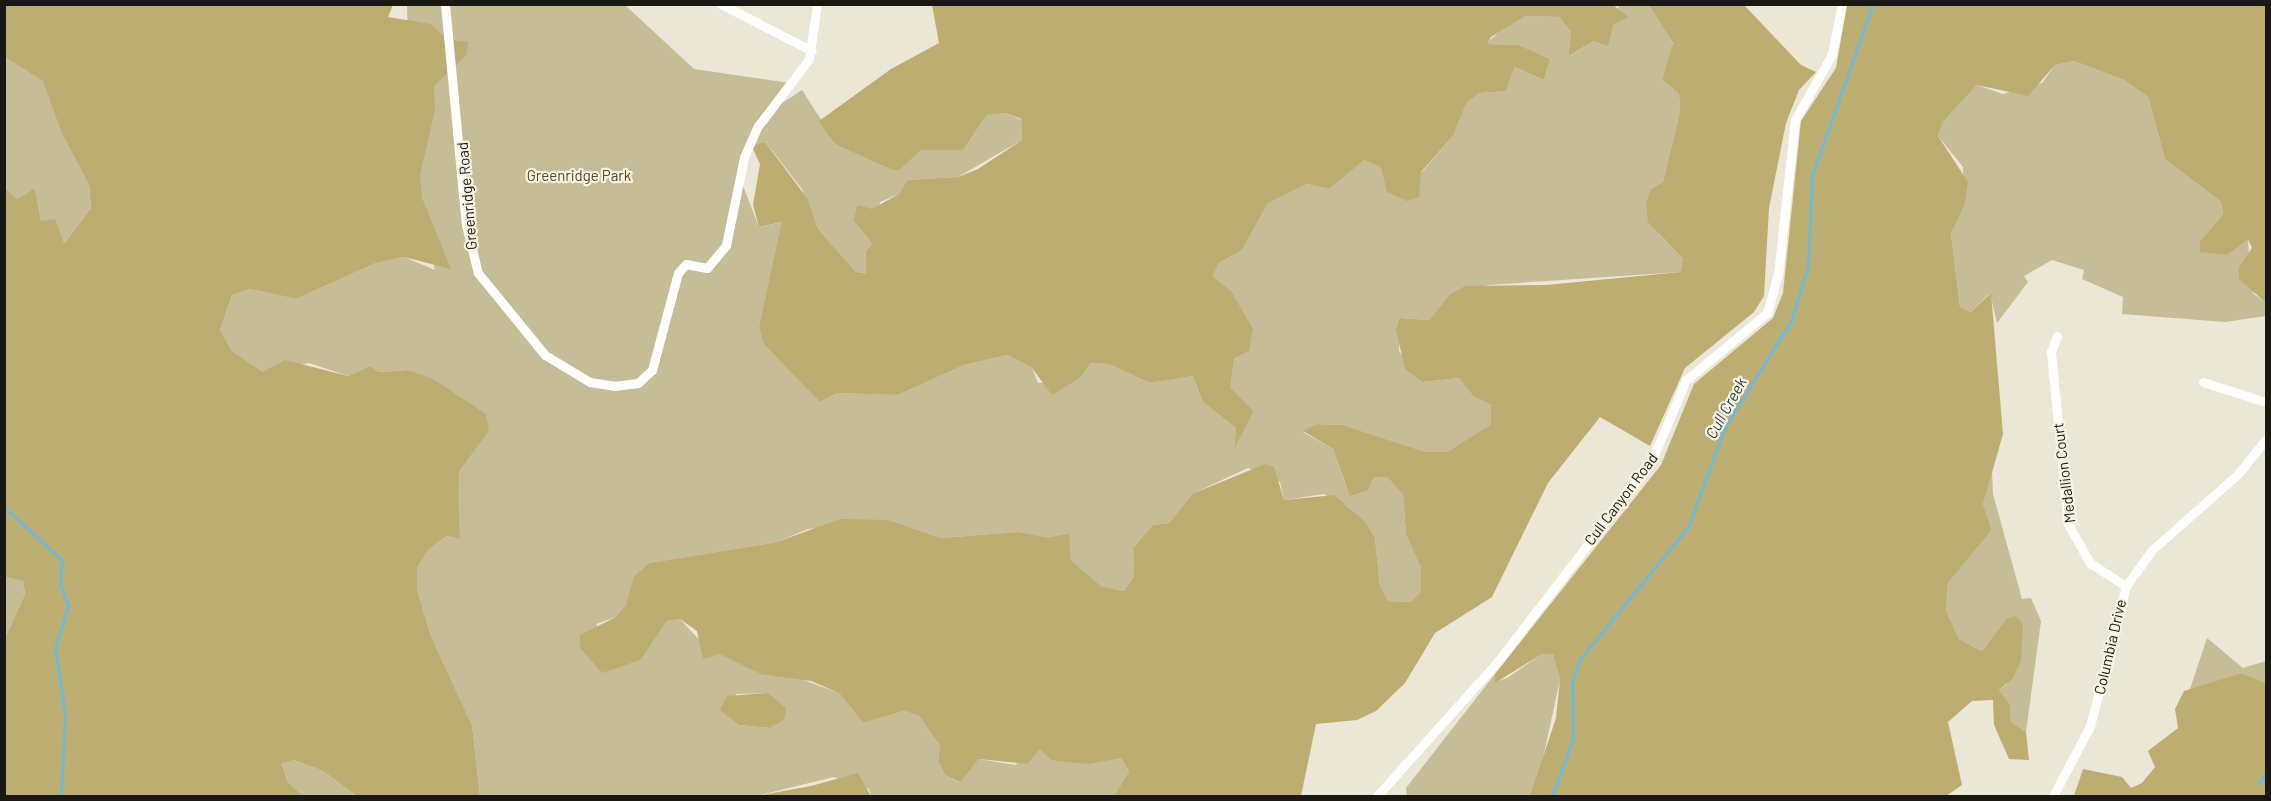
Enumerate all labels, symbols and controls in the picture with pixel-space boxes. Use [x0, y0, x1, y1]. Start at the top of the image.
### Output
street label: Greenridge Road [453, 141, 481, 251]
park label: Greenridge Park [527, 167, 631, 185]
water label: Cull Creek [1701, 374, 1751, 442]
street label: Medallion Court [2049, 422, 2079, 524]
street label: Cull Canyon Road [1580, 449, 1662, 549]
street label: Columbia Drive [2090, 598, 2130, 696]

